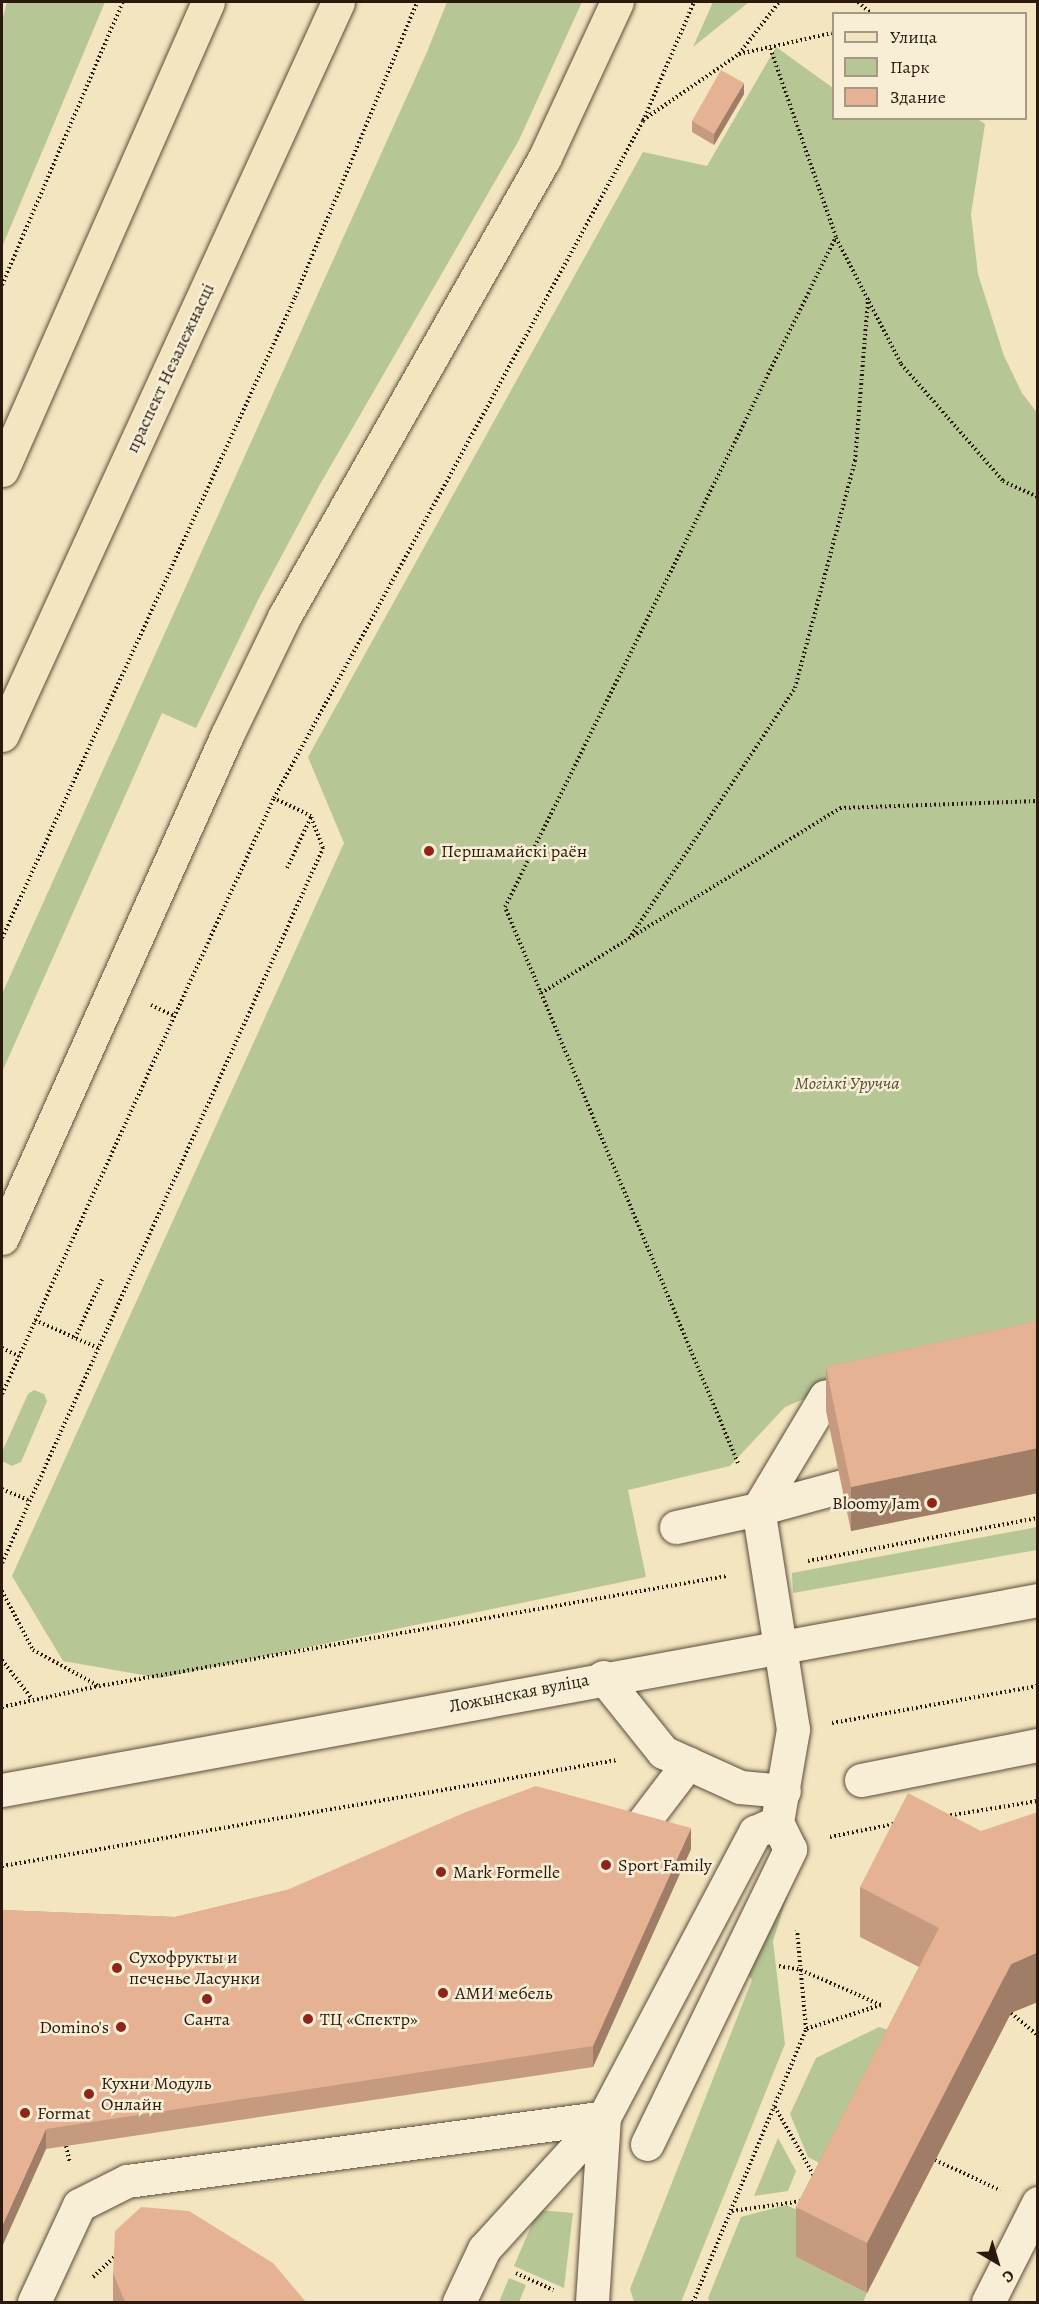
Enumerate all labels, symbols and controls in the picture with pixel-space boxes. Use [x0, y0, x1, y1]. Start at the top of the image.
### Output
legend [832, 12, 1027, 120]
text: Улица [890, 25, 937, 49]
text: Парк [890, 55, 930, 79]
text: Здание [890, 85, 946, 109]
street label: праспект Незалежнасці [121, 280, 219, 456]
place label: Першамайскі раён [441, 840, 587, 862]
marker: Першамайскі раён [422, 844, 436, 858]
park label: Могілкі Уручча [794, 1072, 900, 1094]
place label: Bloomy Jam [832, 1492, 920, 1514]
marker: Bloomy Jam [925, 1496, 939, 1510]
street label: Ложынская вуліца [447, 1669, 591, 1717]
place label: Sport Family [618, 1854, 712, 1876]
marker: Sport Family [599, 1858, 613, 1872]
place label: Mark Formelle [453, 1861, 560, 1883]
marker: Mark Formelle [434, 1865, 448, 1879]
place label: Сухофрукты и печенье Ласунки [129, 1947, 260, 1990]
marker: Сухофрукты и печенье Ласунки [110, 1961, 124, 1975]
place label: АМИ мебель [455, 1982, 553, 2004]
marker: АМИ мебель [436, 1986, 450, 2000]
marker: Санта [200, 1992, 214, 2006]
place label: Санта [184, 2008, 230, 2030]
place label: ТЦ «Спектр» [320, 2008, 418, 2030]
marker: ТЦ «Спектр» [301, 2012, 315, 2026]
place label: Domino's [39, 2016, 109, 2038]
marker: Domino's [114, 2020, 128, 2034]
place label: Кухни Модуль Онлайн [101, 2073, 211, 2116]
marker: Кухни Модуль Онлайн [82, 2087, 96, 2101]
place label: Format [37, 2102, 91, 2124]
marker: Format [18, 2106, 32, 2120]
north arrow [967, 2232, 1027, 2292]
text: С [997, 2264, 1019, 2288]

